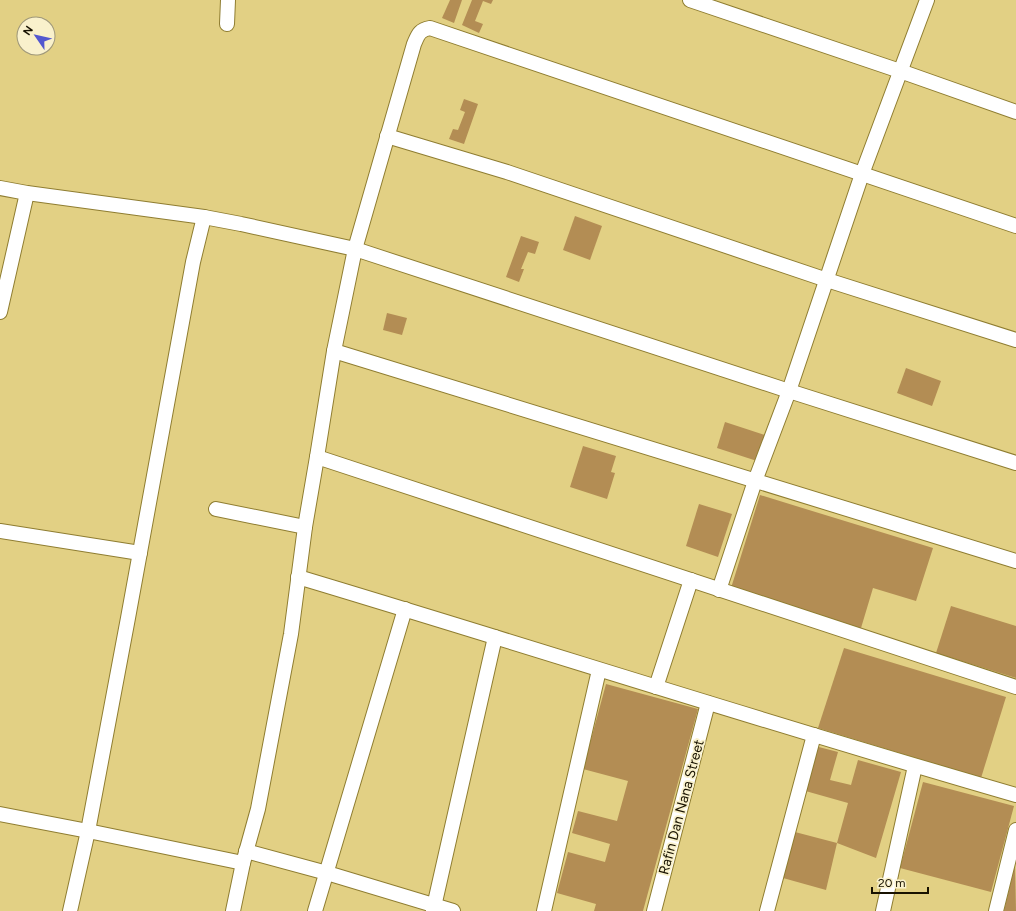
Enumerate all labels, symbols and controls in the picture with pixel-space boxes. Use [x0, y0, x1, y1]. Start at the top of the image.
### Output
north arrow [16, 16, 56, 56]
text: N [20, 24, 36, 38]
street label: Rafin Dan Nana Street [655, 738, 708, 877]
scale bar [872, 869, 928, 895]
text: 20 m [878, 876, 906, 890]

